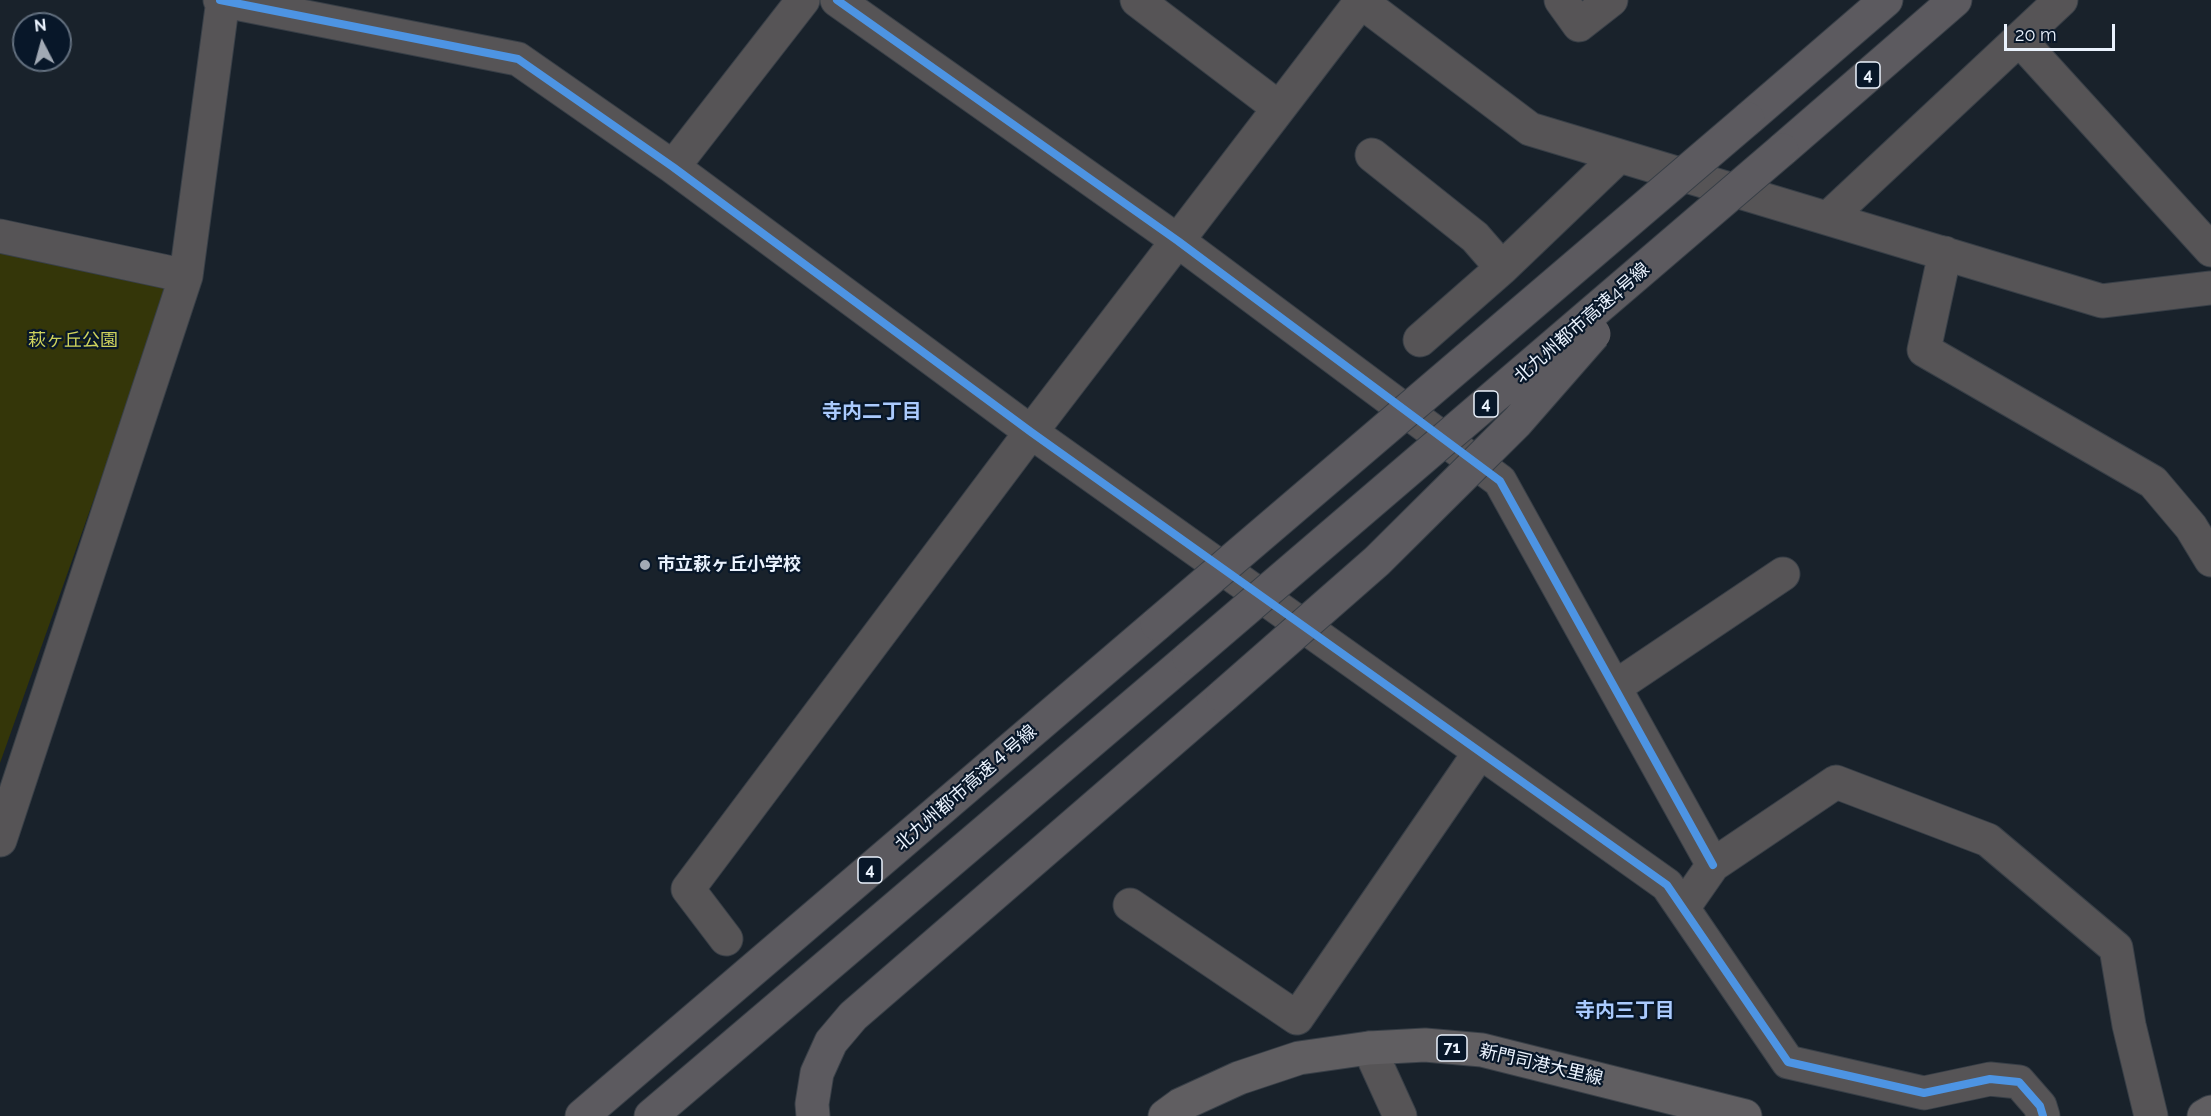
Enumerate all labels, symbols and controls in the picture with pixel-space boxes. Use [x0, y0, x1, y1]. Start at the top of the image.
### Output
north arrow [12, 12, 72, 72]
scale bar [2007, 12, 2118, 50]
text: N [33, 16, 47, 36]
text: 20 m [2015, 24, 2057, 45]
road number: 4 [1856, 62, 1880, 88]
street label: 北九州都市高速4号線 [1510, 258, 1654, 388]
park label: 萩ヶ丘公園 [28, 330, 118, 352]
road number: 4 [1474, 391, 1498, 417]
district label: 寺内二丁目 [822, 400, 922, 424]
place label: 市立萩ヶ丘小学校 [657, 554, 801, 576]
marker: 市立萩ヶ丘小学校 [638, 558, 652, 572]
street label: 北九州都市高速４号線 [891, 721, 1041, 855]
road number: 4 [858, 857, 882, 883]
district label: 寺内三丁目 [1575, 999, 1675, 1023]
road number: 71 [1437, 1035, 1467, 1061]
street label: 新門司港大里線 [1477, 1040, 1605, 1090]

